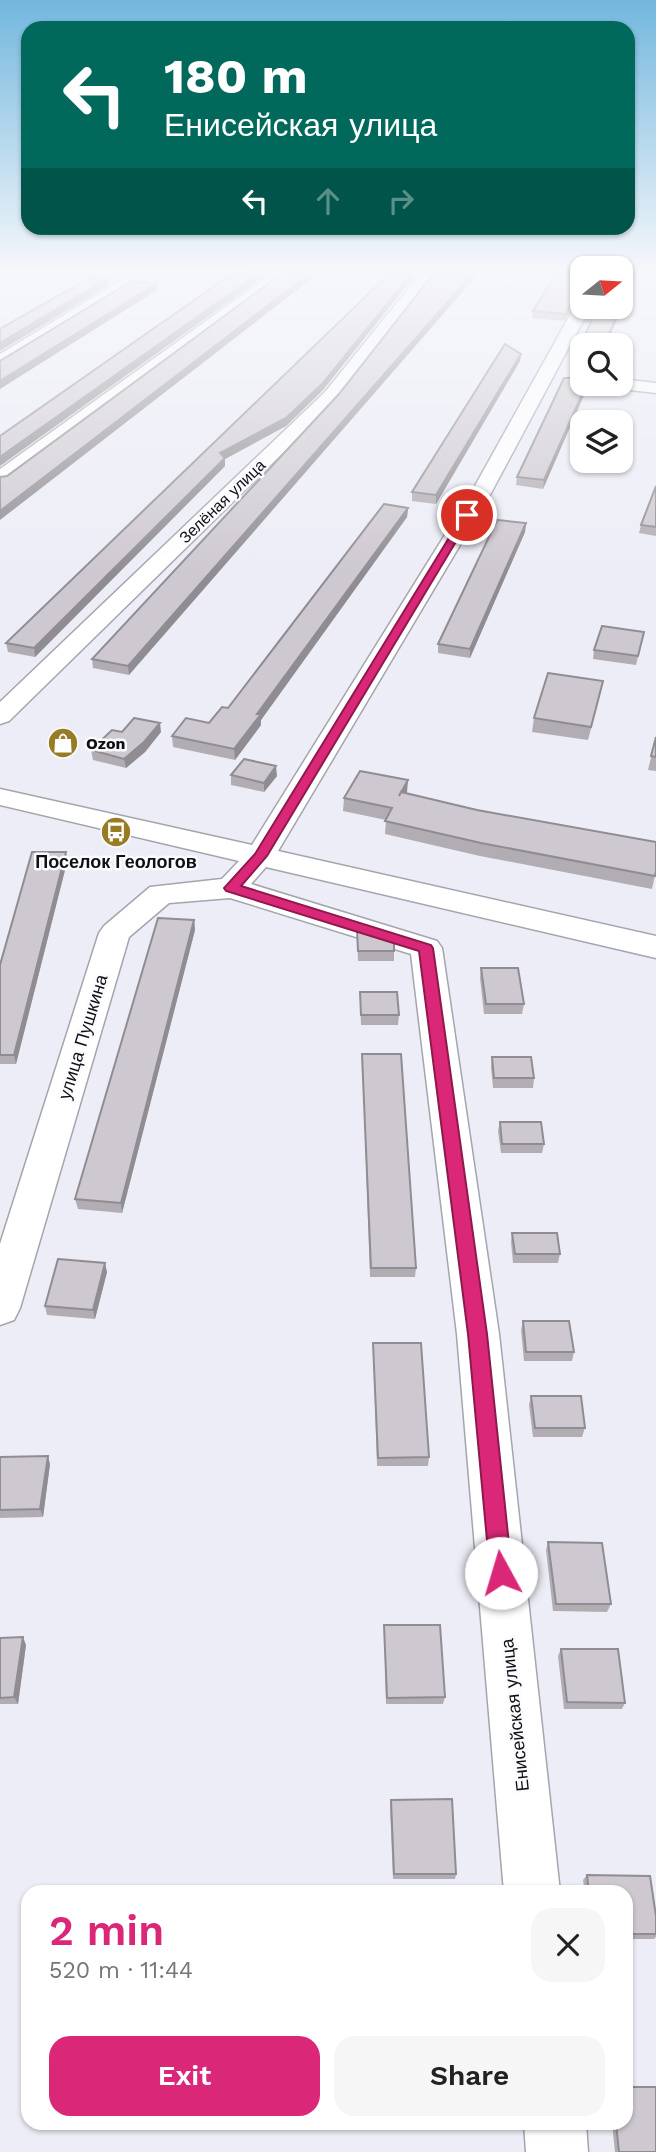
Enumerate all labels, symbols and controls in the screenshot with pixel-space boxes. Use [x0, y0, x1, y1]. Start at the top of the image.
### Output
text: 180 m [164, 47, 308, 105]
icon: left [49, 49, 140, 140]
text: Енисейская улица [164, 106, 437, 144]
icon: left [236, 182, 274, 220]
icon: ahead [309, 182, 347, 220]
icon: right [382, 182, 420, 220]
north arrow [570, 256, 634, 318]
map controls [570, 256, 633, 473]
button: search [570, 333, 633, 396]
button: layers [570, 410, 633, 473]
street label: Зелёная улица [175, 456, 269, 547]
pin [437, 485, 497, 545]
icon: arrive [448, 496, 486, 534]
shop icon: Ozon [46, 726, 80, 760]
place label: Ozon [86, 734, 125, 753]
bus stop icon: Поселок Геологов [99, 815, 133, 849]
place label: Поселок Геологов [35, 851, 197, 872]
street label: улица Пушкина [53, 971, 112, 1102]
position arrow [464, 1536, 538, 1610]
street label: Енисейская улица [496, 1637, 533, 1793]
text: 2 min [49, 1906, 164, 1955]
button: close [531, 1908, 605, 1982]
text: 520 m · 11:44 [49, 1957, 193, 1984]
button: Exit [49, 2036, 320, 2116]
button: Share [334, 2036, 605, 2116]

